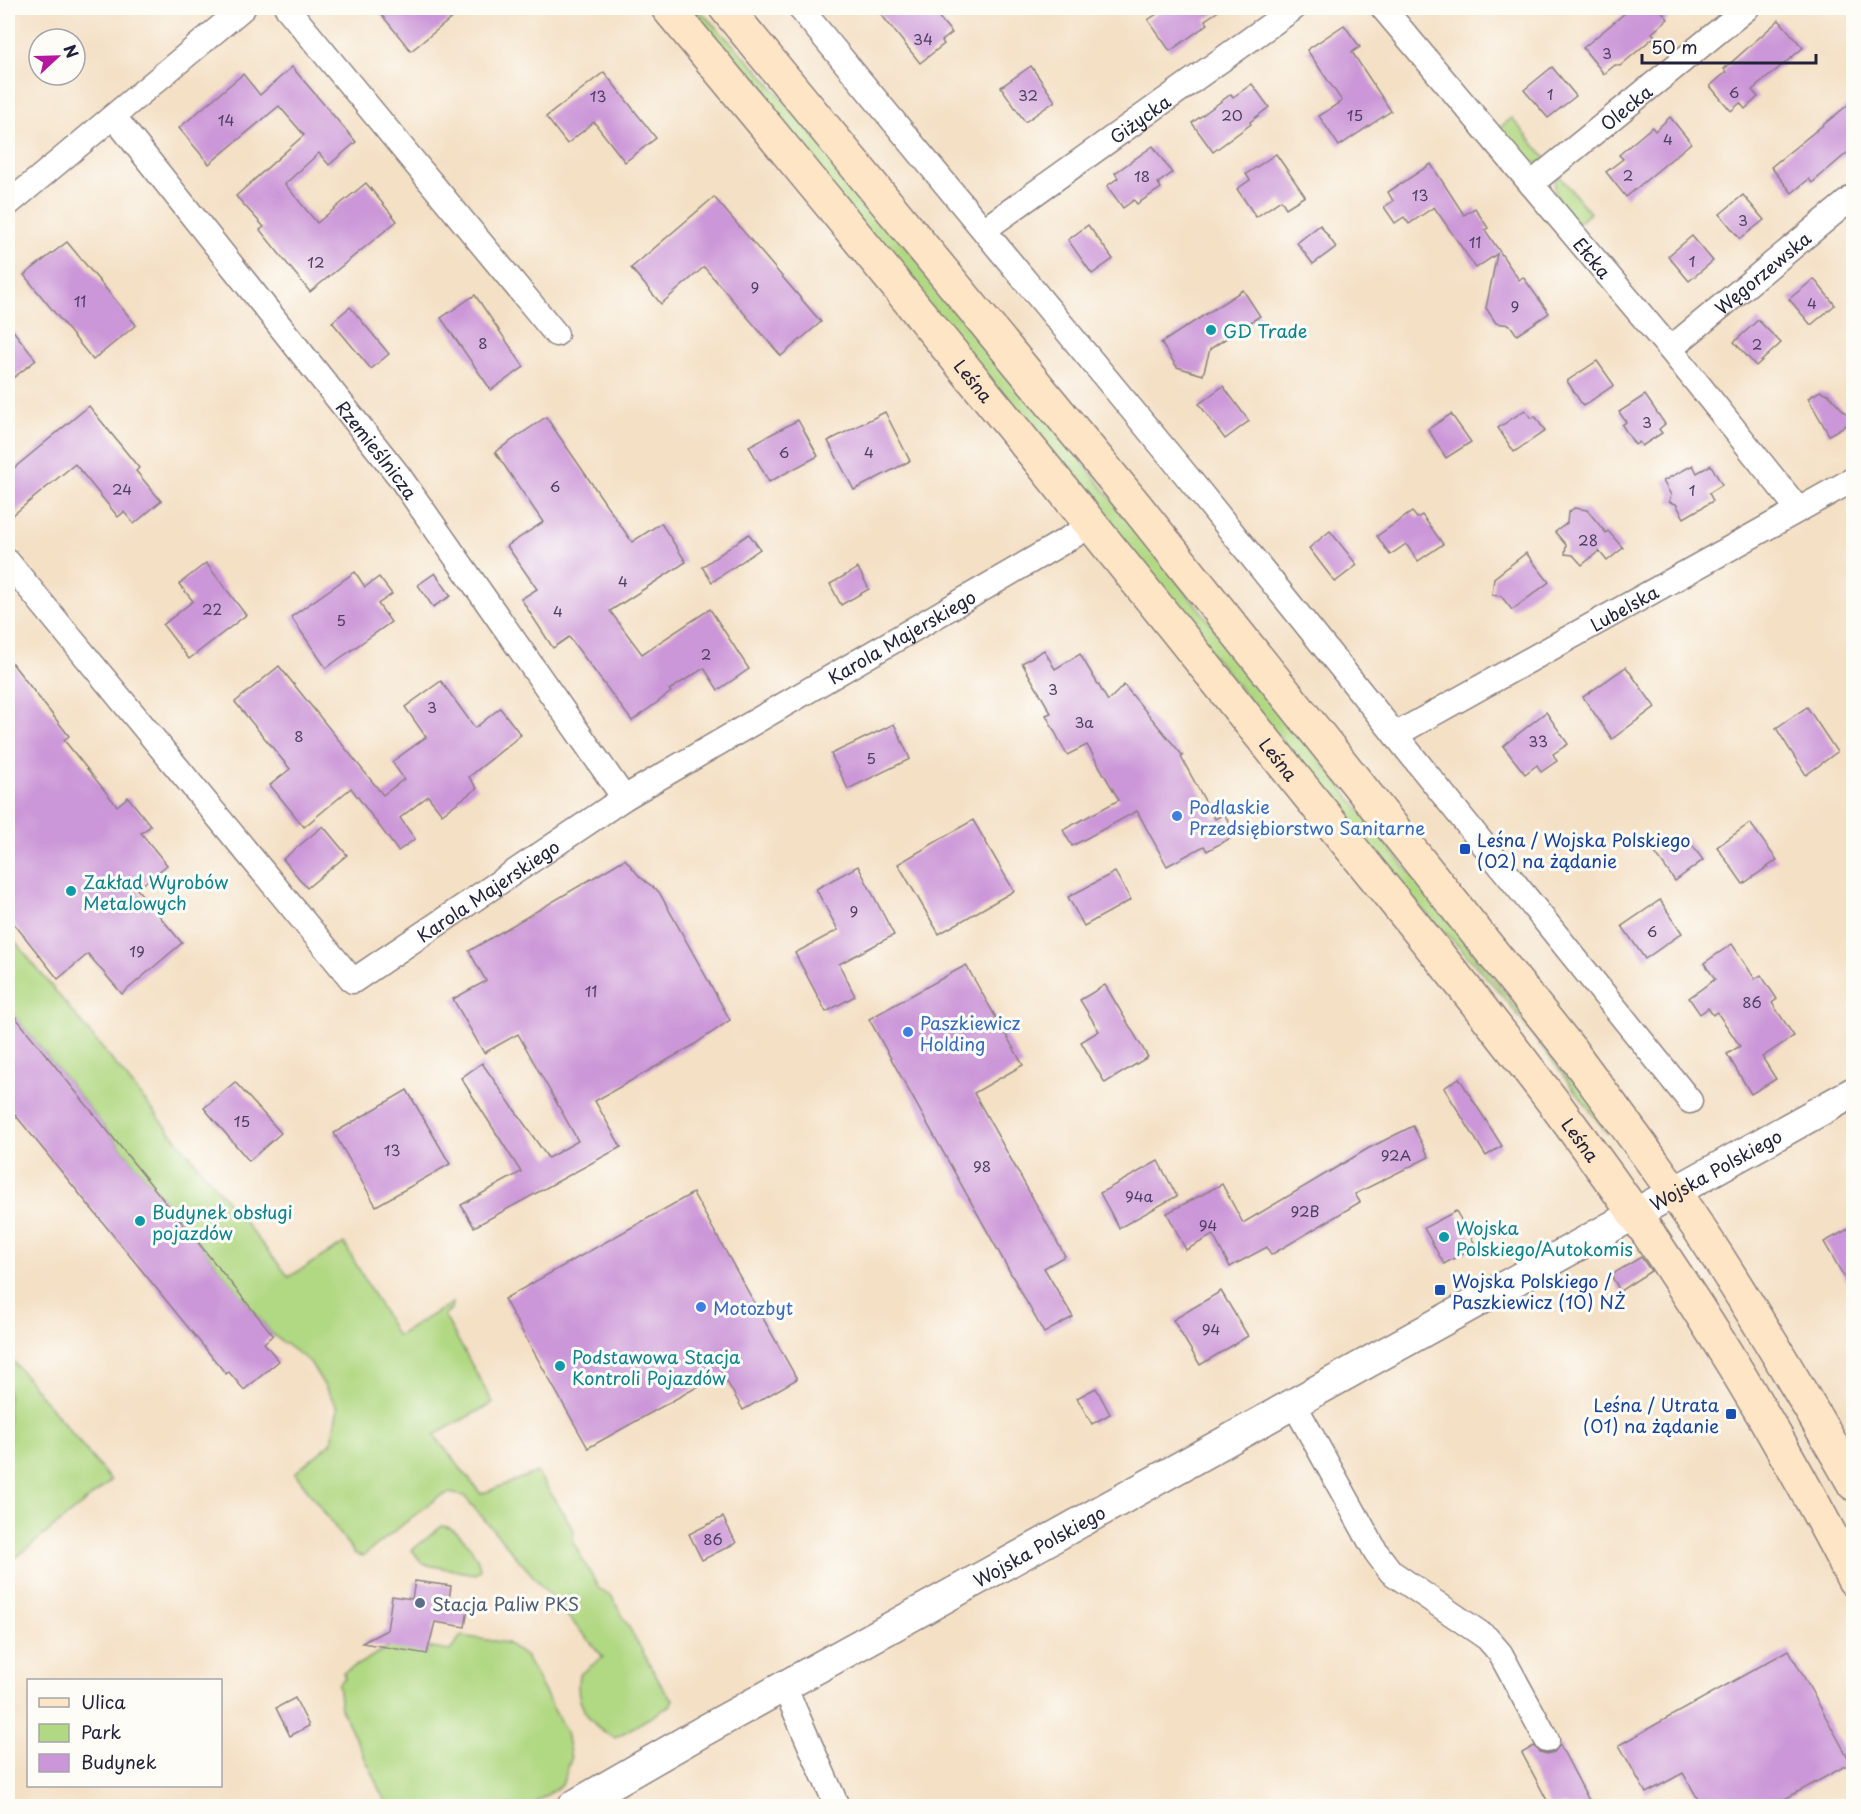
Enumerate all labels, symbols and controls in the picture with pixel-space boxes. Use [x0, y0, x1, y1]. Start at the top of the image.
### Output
north arrow [27, 27, 87, 87]
house number: 34 [913, 27, 933, 50]
scale bar [1642, 27, 1816, 65]
text: 50 m [1651, 33, 1698, 60]
text: N [58, 41, 85, 61]
house number: 3 [1602, 41, 1612, 64]
street label: Olecka [1594, 77, 1658, 136]
house number: 6 [1729, 80, 1739, 103]
house number: 1 [1547, 82, 1553, 105]
house number: 32 [1018, 83, 1038, 106]
house number: 13 [590, 84, 606, 107]
street label: Giżycka [1104, 87, 1176, 150]
house number: 20 [1221, 103, 1243, 126]
house number: 15 [1347, 103, 1363, 126]
house number: 14 [218, 108, 234, 131]
house number: 4 [1663, 127, 1673, 150]
house number: 2 [1623, 163, 1633, 186]
house number: 18 [1134, 164, 1150, 187]
house number: 13 [1412, 183, 1428, 206]
house number: 3 [1738, 208, 1748, 231]
street label: Węgorzewska [1708, 224, 1817, 320]
house number: 11 [1469, 230, 1481, 253]
street label: Ełcka [1568, 231, 1619, 285]
house number: 1 [1689, 249, 1695, 272]
house number: 12 [307, 250, 325, 273]
house number: 9 [751, 275, 759, 298]
house number: 11 [74, 289, 86, 312]
house number: 4 [1807, 291, 1817, 314]
house number: 9 [1511, 294, 1519, 317]
place label: GD Trade [1223, 317, 1307, 344]
marker: GD Trade [1204, 323, 1218, 337]
house number: 8 [478, 331, 488, 354]
house number: 2 [1752, 332, 1762, 355]
street label: Leśna [948, 353, 1000, 408]
street label: Rzemieślnicza [330, 394, 425, 505]
house number: 3 [1642, 410, 1652, 433]
house number: 6 [779, 440, 789, 463]
house number: 4 [864, 440, 874, 463]
house number: 6 [550, 474, 560, 497]
house number: 24 [112, 477, 132, 500]
house number: 1 [1689, 478, 1695, 501]
house number: 28 [1578, 528, 1598, 551]
house number: 4 [618, 569, 628, 592]
street label: Lubelska [1585, 577, 1664, 637]
street label: Karola Majerskiego [823, 582, 980, 690]
house number: 22 [202, 597, 222, 620]
house number: 4 [553, 599, 563, 622]
house number: 5 [336, 608, 346, 631]
house number: 2 [701, 642, 711, 665]
house number: 3 [1048, 677, 1058, 700]
house number: 3 [427, 695, 437, 718]
house number: 3a [1074, 710, 1094, 733]
house number: 8 [294, 724, 304, 747]
house number: 33 [1528, 729, 1548, 752]
street label: Leśna [1253, 731, 1305, 787]
house number: 5 [866, 746, 876, 769]
place label: Podlaskie Przedsiębiorstwo Sanitarne [1189, 793, 1425, 841]
marker: Podlaskie Przedsiębiorstwo Sanitarne [1170, 809, 1184, 823]
place label: Leśna / Wojska Polskiego (02) na żądanie [1477, 826, 1690, 874]
street label: Karola Majerskiego [411, 832, 564, 948]
marker: Leśna / Wojska Polskiego (02) na żądanie [1458, 842, 1472, 856]
place label: Zakład Wyrobów Metalowych [83, 868, 228, 916]
marker: Zakład Wyrobów Metalowych [64, 884, 78, 898]
house number: 9 [850, 899, 858, 922]
house number: 6 [1647, 919, 1657, 942]
house number: 19 [129, 939, 145, 962]
house number: 11 [585, 979, 597, 1002]
house number: 86 [1742, 990, 1762, 1013]
place label: Paszkiewicz Holding [920, 1009, 1021, 1057]
marker: Paszkiewicz Holding [901, 1025, 915, 1039]
house number: 15 [234, 1109, 250, 1132]
street label: Leśna [1556, 1112, 1607, 1168]
street label: Wojska Polskiego [1645, 1121, 1786, 1217]
house number: 13 [384, 1138, 400, 1161]
house number: 92A [1381, 1143, 1411, 1166]
house number: 98 [973, 1154, 991, 1177]
house number: 94a [1125, 1184, 1154, 1207]
place label: Budynek obsługi pojazdów [152, 1198, 293, 1246]
house number: 92B [1291, 1199, 1319, 1222]
house number: 94 [1199, 1213, 1217, 1236]
marker: Budynek obsługi pojazdów [133, 1214, 147, 1228]
place label: Wojska Polskiego/Autokomis [1456, 1214, 1633, 1262]
marker: Wojska Polskiego/Autokomis [1437, 1230, 1451, 1244]
place label: Wojska Polskiego / Paszkiewicz (10) NŻ [1452, 1267, 1626, 1315]
marker: Wojska Polskiego / Paszkiewicz (10) NŻ [1433, 1283, 1447, 1297]
place label: Motozbyt [713, 1294, 793, 1321]
marker: Motozbyt [694, 1300, 708, 1314]
house number: 94 [1202, 1317, 1220, 1340]
place label: Podstawowa Stacja Kontroli Pojazdów [572, 1343, 741, 1391]
marker: Podstawowa Stacja Kontroli Pojazdów [553, 1359, 567, 1373]
place label: Leśna / Utrata (01) na żądanie [1583, 1391, 1720, 1439]
marker: Leśna / Utrata (01) na żądanie [1724, 1407, 1738, 1421]
street label: Wojska Polskiego [968, 1498, 1110, 1593]
house number: 86 [703, 1527, 723, 1550]
place label: Stacja Paliw PKS [432, 1590, 579, 1617]
marker: Stacja Paliw PKS [413, 1596, 427, 1610]
legend [27, 1679, 222, 1787]
text: Ulica [81, 1688, 126, 1715]
text: Park [81, 1718, 121, 1745]
text: Budynek [81, 1748, 157, 1775]

